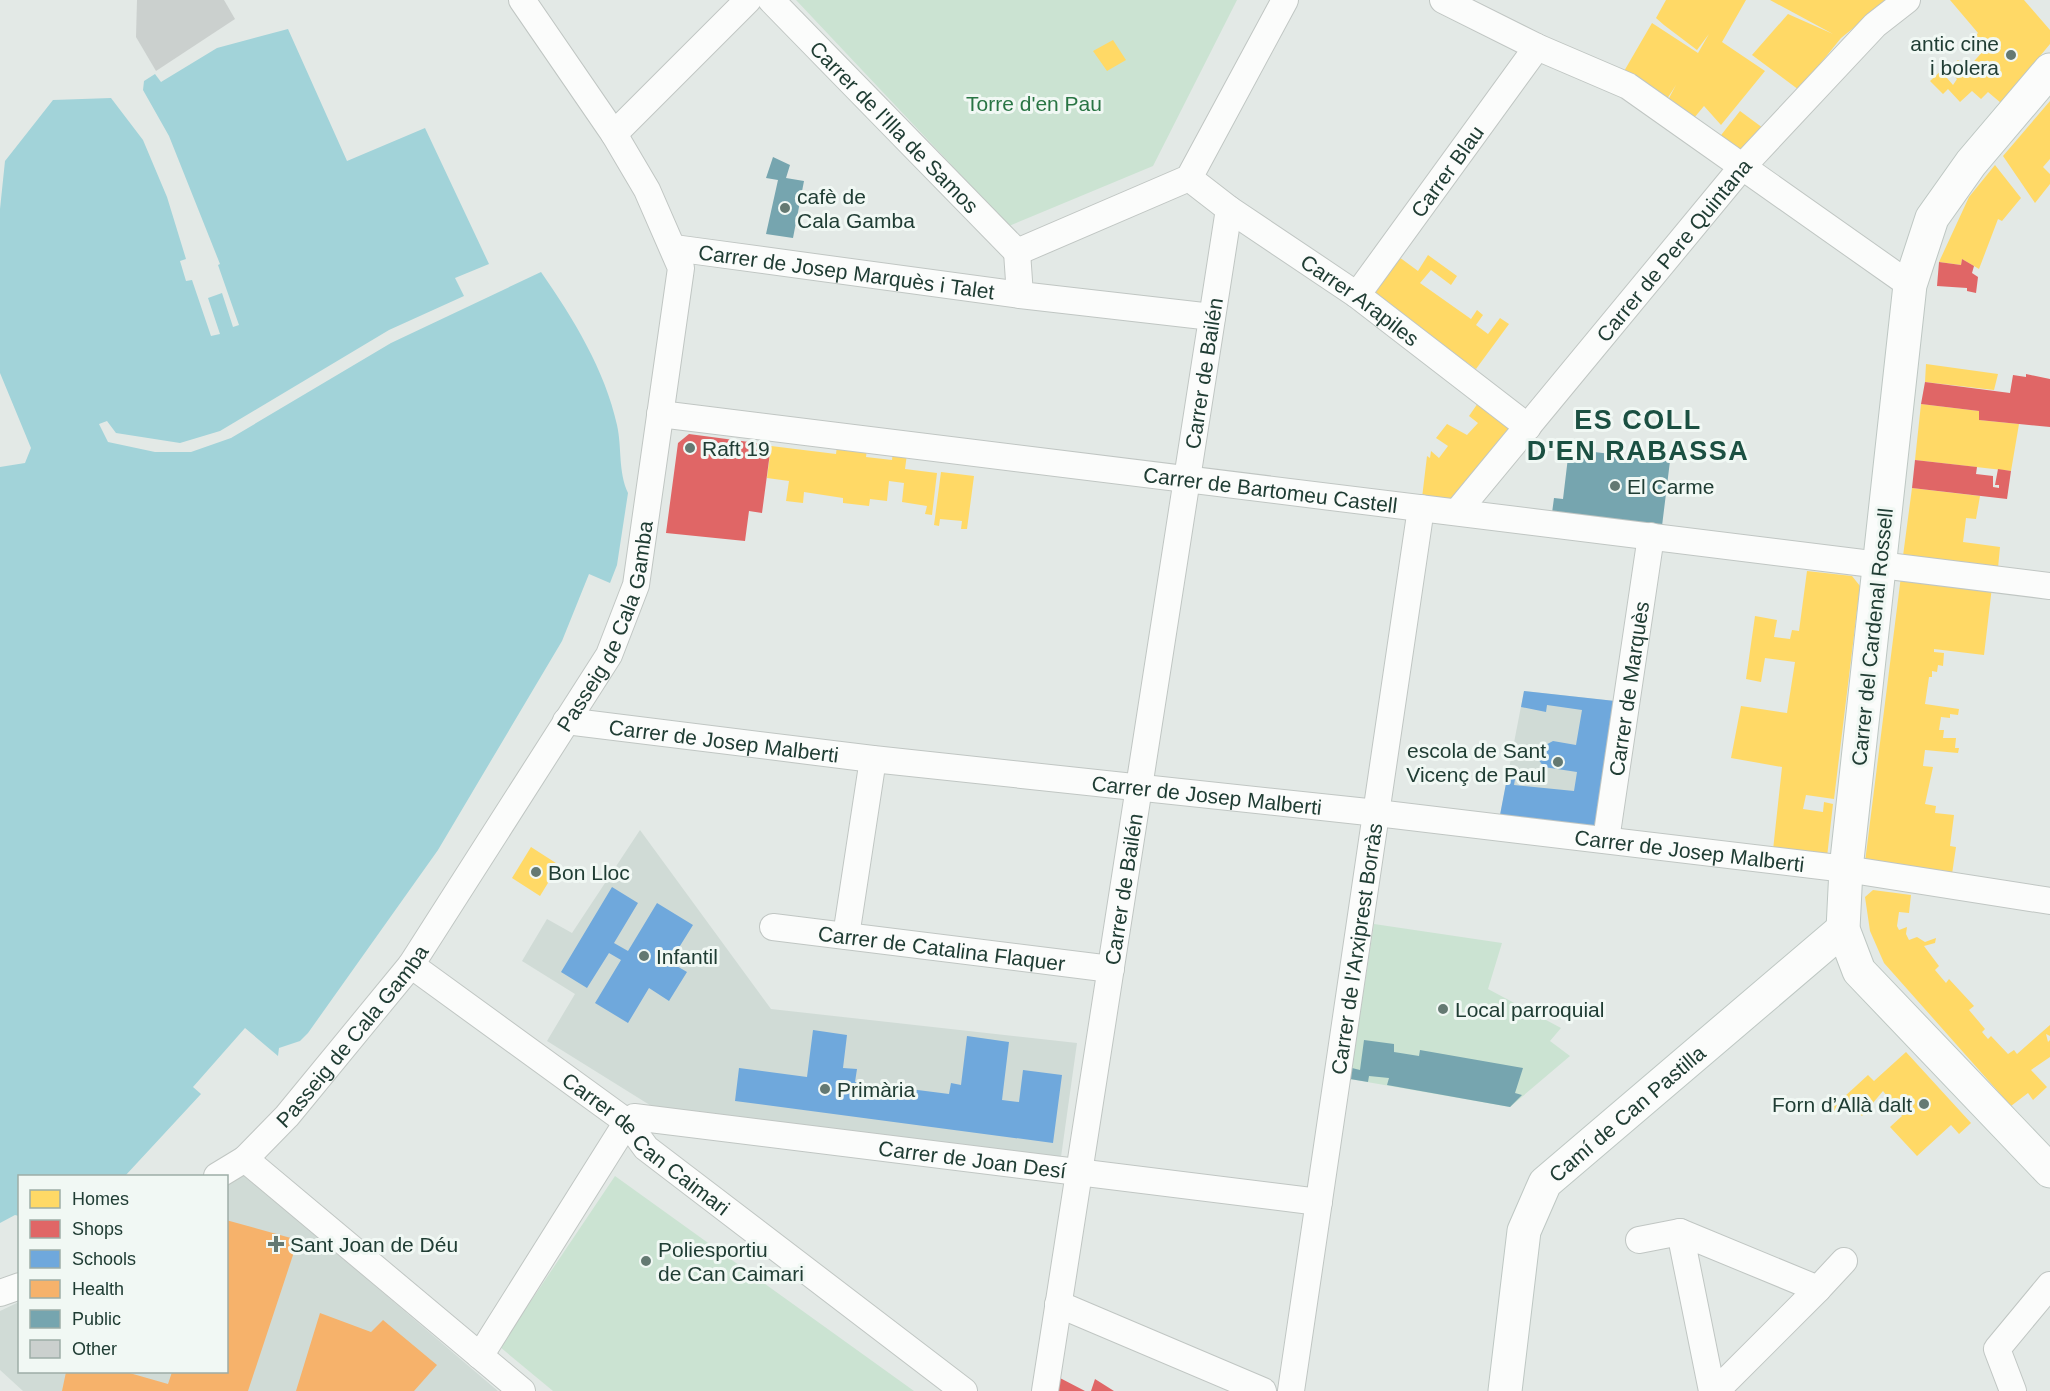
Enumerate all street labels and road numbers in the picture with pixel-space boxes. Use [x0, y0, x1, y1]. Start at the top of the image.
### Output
street label: Carrer de l'Illa de Samos [806, 36, 983, 217]
street label: Carrer Blau [1406, 121, 1488, 221]
street label: Carrer de Pere Quintana [1591, 153, 1756, 346]
street label: Carrer de Josep Marquès i Talet [697, 240, 996, 303]
street label: Carrer Arapiles [1297, 249, 1424, 350]
street label: Carrer de Bailén [1180, 296, 1227, 451]
street label: Carrer de Bartomeu Castell [1142, 462, 1399, 517]
street label: Carrer del Cardenal Rossell [1847, 507, 1897, 767]
street label: Passeig de Cala Gamba [552, 519, 657, 735]
street label: Carrer de Marquès [1604, 600, 1653, 778]
street label: Carrer de Josep Malberti [608, 715, 840, 766]
street label: Carrer de Josep Malberti [1091, 771, 1323, 819]
street label: Carrer de Bailén [1100, 812, 1146, 966]
street label: Carrer de l'Arxiprest Borràs [1326, 821, 1386, 1076]
street label: Carrer de Josep Malberti [1573, 825, 1806, 875]
street label: Carrer de Catalina Flaquer [817, 921, 1067, 975]
street label: Passeig de Cala Gamba [271, 940, 433, 1132]
street label: Camí de Can Pastilla [1544, 1040, 1710, 1186]
street label: Carrer de Can Caimari [558, 1068, 734, 1219]
street label: Carrer de Joan Desí [877, 1136, 1068, 1182]

